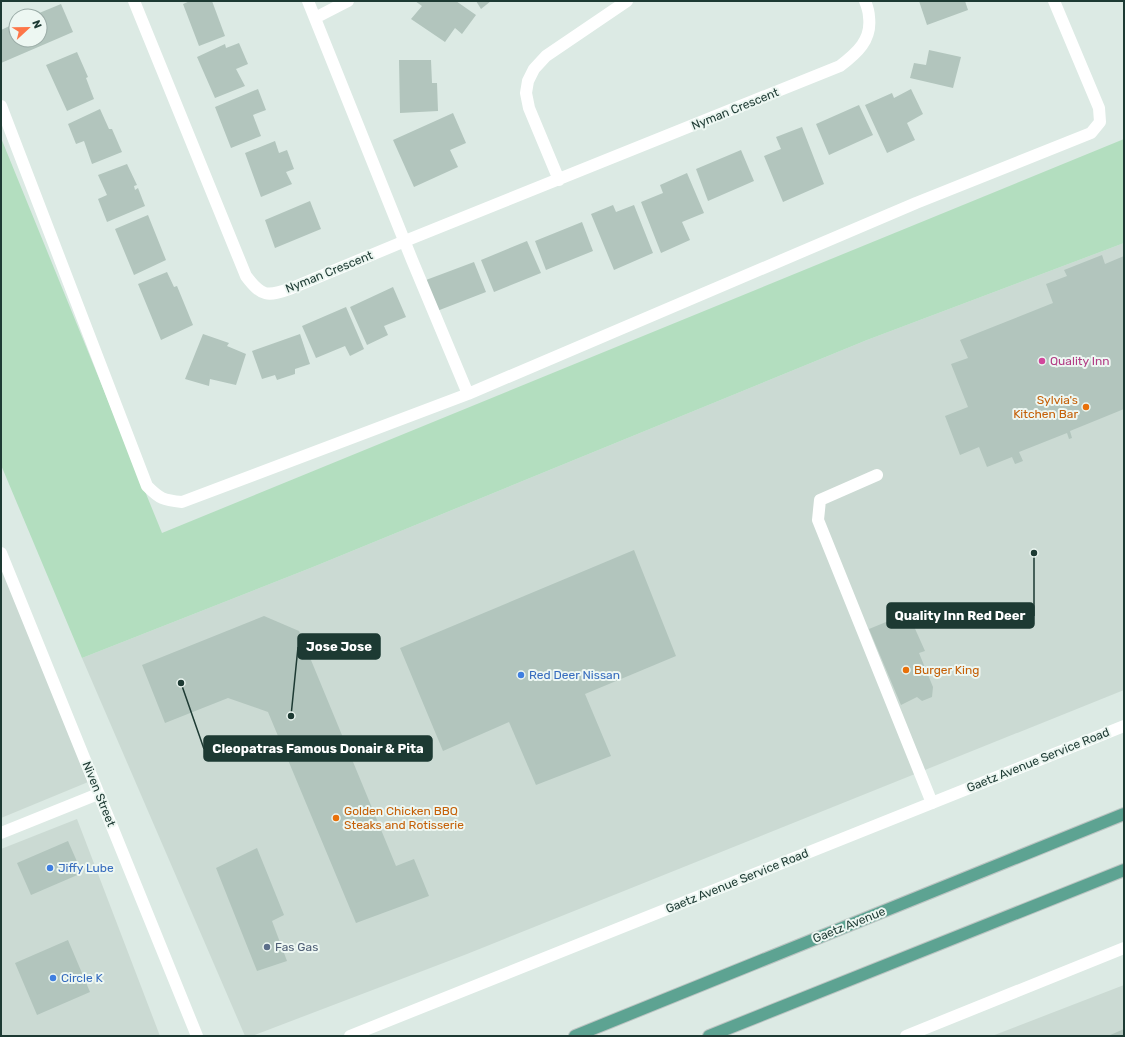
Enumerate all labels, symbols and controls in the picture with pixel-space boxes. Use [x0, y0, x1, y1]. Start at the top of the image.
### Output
north arrow [8, 8, 48, 48]
text: N [29, 18, 44, 31]
street label: Nyman Crescent [689, 85, 781, 133]
street label: Nyman Crescent [283, 248, 375, 296]
place label: Quality Inn [1050, 354, 1110, 368]
marker: Quality Inn [1037, 356, 1047, 366]
place label: Sylvia's Kitchen Bar [1013, 393, 1078, 421]
marker: Sylvia's Kitchen Bar [1081, 402, 1091, 412]
callout: Quality Inn Red Deer [887, 603, 1034, 628]
text: Quality Inn Red Deer [895, 608, 1026, 623]
callout: Jose Jose [298, 634, 380, 659]
text: Jose Jose [306, 639, 372, 654]
place label: Burger King [914, 663, 979, 677]
marker: Burger King [901, 665, 911, 675]
place label: Red Deer Nissan [529, 668, 620, 682]
marker: Red Deer Nissan [516, 670, 526, 680]
street label: Gaetz Avenue Service Road [964, 725, 1112, 795]
callout: Cleopatras Famous Donair & Pita [204, 736, 432, 761]
text: Cleopatras Famous Donair & Pita [212, 741, 424, 756]
street label: Niven Street [80, 759, 119, 829]
place label: Golden Chicken BBQ Steaks and Rotisserie [344, 804, 464, 832]
marker: Golden Chicken BBQ Steaks and Rotisserie [331, 813, 341, 823]
street label: Gaetz Avenue Service Road [663, 846, 811, 916]
place label: Jiffy Lube [58, 861, 114, 875]
marker: Jiffy Lube [45, 863, 55, 873]
street label: Gaetz Avenue [811, 904, 888, 946]
place label: Fas Gas [275, 940, 318, 954]
marker: Fas Gas [262, 942, 272, 952]
place label: Circle K [61, 971, 104, 985]
marker: Circle K [48, 973, 58, 983]

